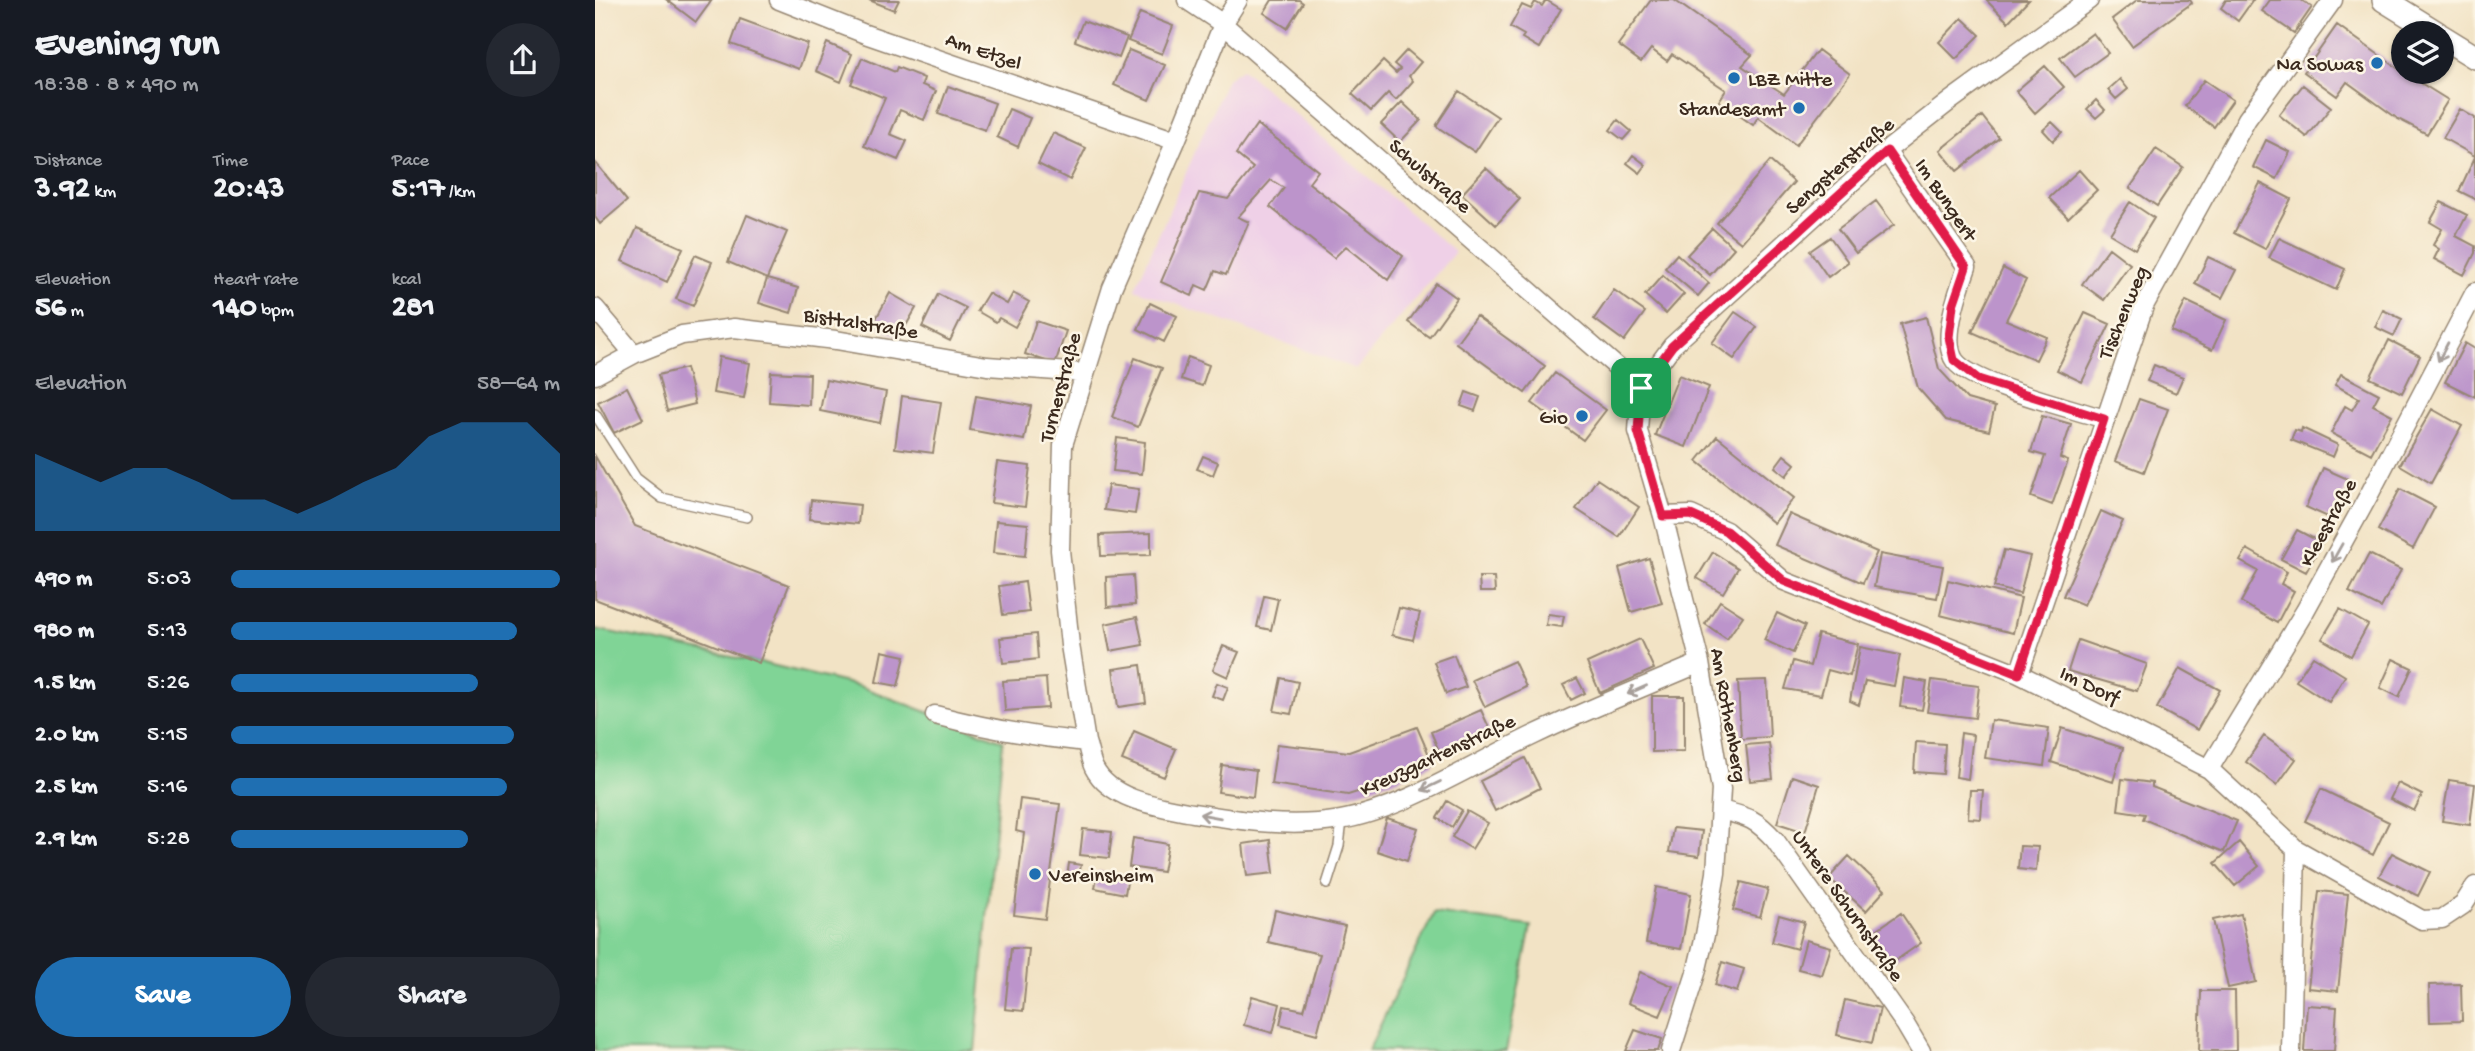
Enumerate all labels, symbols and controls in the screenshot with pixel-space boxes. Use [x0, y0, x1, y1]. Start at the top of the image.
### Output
map controls [2391, 21, 2454, 84]
button: layers [2391, 21, 2454, 84]
button: share [486, 23, 560, 97]
text: Evening run [35, 24, 219, 68]
street label: Am Etzel [942, 29, 1024, 78]
place label: Na Sowas [2276, 54, 2364, 79]
marker: Na Sowas [2369, 55, 2385, 71]
place label: LBZ Mitte [1748, 69, 1833, 94]
marker: LBZ Mitte [1726, 70, 1742, 86]
text: 18:38 · 8 × 490 m [35, 72, 199, 99]
place label: Standesamt [1679, 99, 1787, 124]
marker: Standesamt [1791, 100, 1807, 116]
street label: Sengsterstraße [1782, 113, 1902, 222]
street label: Schulstraße [1382, 135, 1476, 221]
text: Distance [35, 150, 102, 173]
text: Time [213, 150, 248, 173]
text: Pace [392, 150, 429, 173]
street label: Im Bungert [1907, 155, 1982, 249]
text: 3.92 [35, 173, 90, 208]
text: 20:43 [213, 173, 284, 208]
text: 5:17 [392, 173, 445, 208]
text: km [90, 181, 116, 204]
text: /km [445, 181, 476, 204]
street label: Tischenweg [2094, 263, 2156, 365]
text: Elevation [35, 269, 111, 292]
text: Heart rate [213, 269, 298, 292]
text: kcal [392, 269, 421, 292]
text: 56 [35, 292, 66, 327]
text: 140 [213, 292, 257, 327]
text: 281 [392, 292, 435, 327]
text: m [66, 300, 84, 323]
text: bpm [257, 300, 294, 323]
street label: Bisttalstraße [800, 304, 921, 347]
street label: Turnerstraße [1035, 329, 1089, 447]
one-way arrow [2436, 341, 2450, 362]
pin [1611, 358, 1671, 418]
icon: arrive [1622, 369, 1660, 407]
text: Elevation [35, 371, 126, 398]
text: 58–64 m [477, 371, 560, 398]
place label: Gio [1539, 407, 1568, 432]
marker: Gio [1574, 408, 1590, 424]
street label: Kleestraße [2296, 474, 2365, 572]
one-way arrow [2330, 542, 2343, 563]
text: 490 m [35, 566, 92, 593]
text: 5:03 [147, 566, 191, 593]
text: 980 m [35, 618, 94, 645]
text: 5:13 [147, 618, 188, 645]
street label: Am Rothenberg [1702, 646, 1751, 785]
street label: Im Dorf [2054, 662, 2124, 713]
text: 1.5 km [35, 670, 96, 697]
text: 5:26 [147, 670, 189, 697]
one-way arrow [1627, 684, 1648, 697]
street label: Kreuzgartenstraße [1357, 710, 1521, 804]
text: 2.0 km [35, 722, 99, 749]
text: 5:15 [147, 722, 188, 749]
text: 2.5 km [35, 774, 98, 801]
text: 5:16 [147, 774, 187, 801]
one-way arrow [1421, 780, 1442, 794]
one-way arrow [1199, 809, 1222, 822]
text: 2.9 km [35, 826, 97, 853]
text: 5:28 [147, 826, 190, 853]
street label: Untere Schurnstraße [1785, 826, 1908, 989]
place label: Vereinsheim [1048, 865, 1154, 890]
marker: Vereinsheim [1027, 866, 1043, 882]
button: Save [35, 957, 291, 1037]
button: Share [305, 957, 560, 1037]

